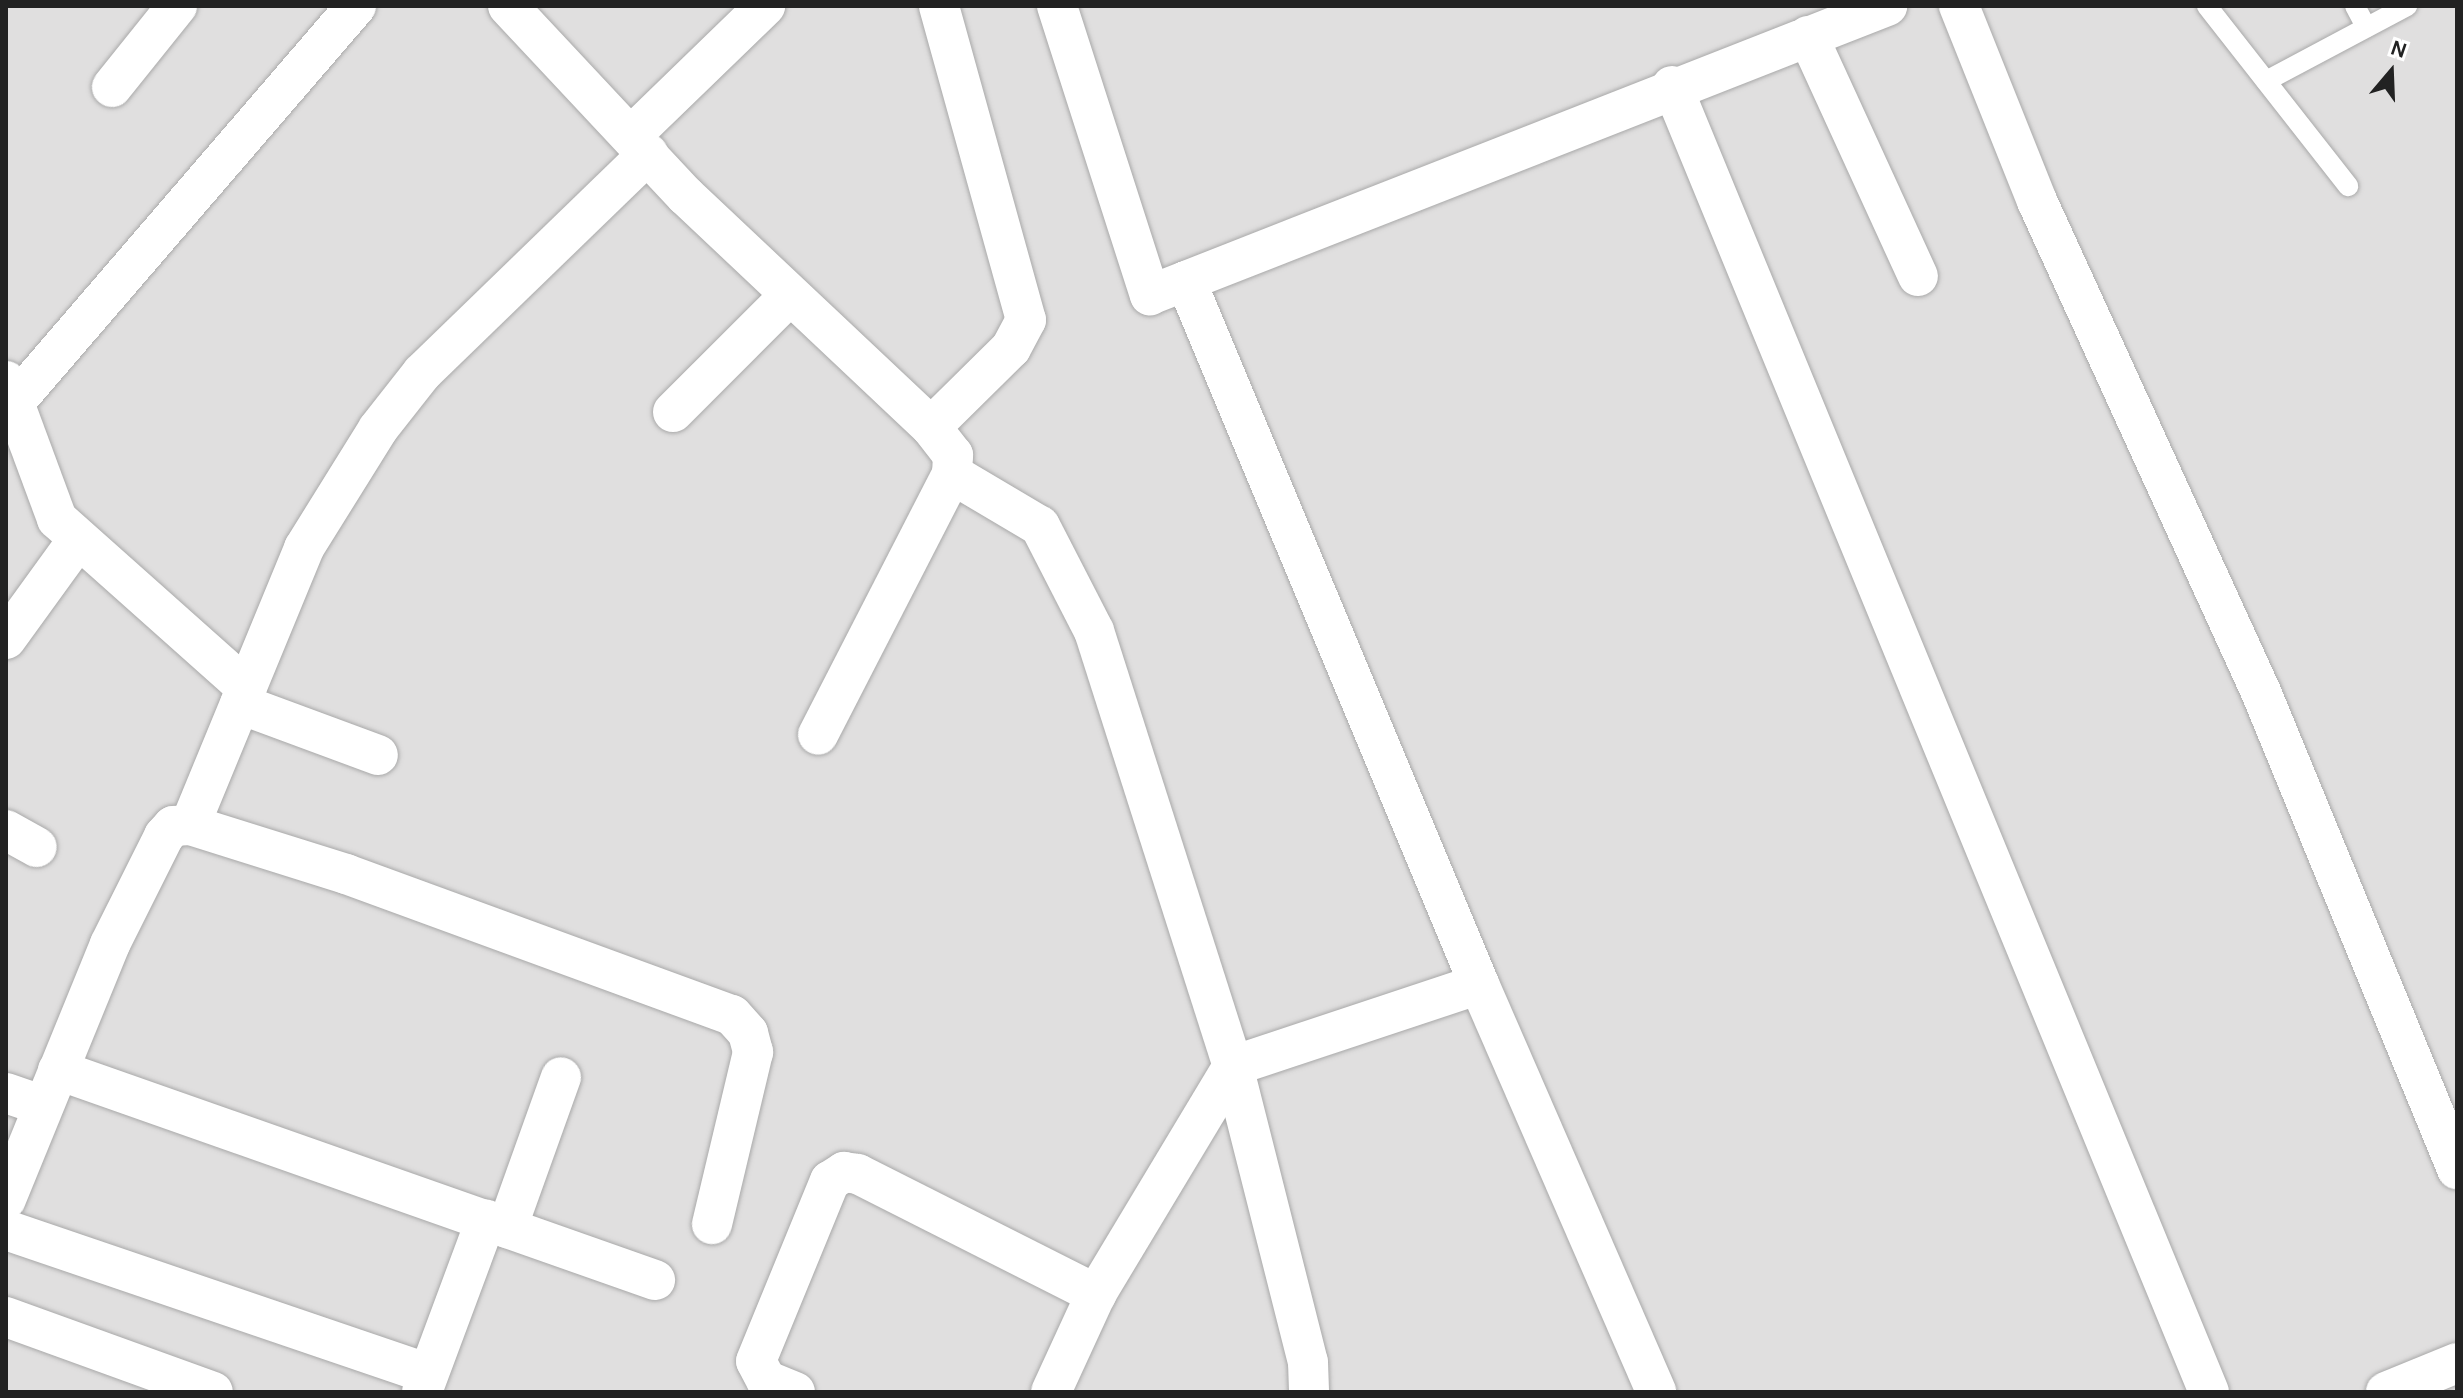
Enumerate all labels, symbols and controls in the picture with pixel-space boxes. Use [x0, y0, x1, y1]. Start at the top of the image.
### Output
north arrow [2351, 32, 2431, 112]
text: N [2387, 34, 2411, 64]

